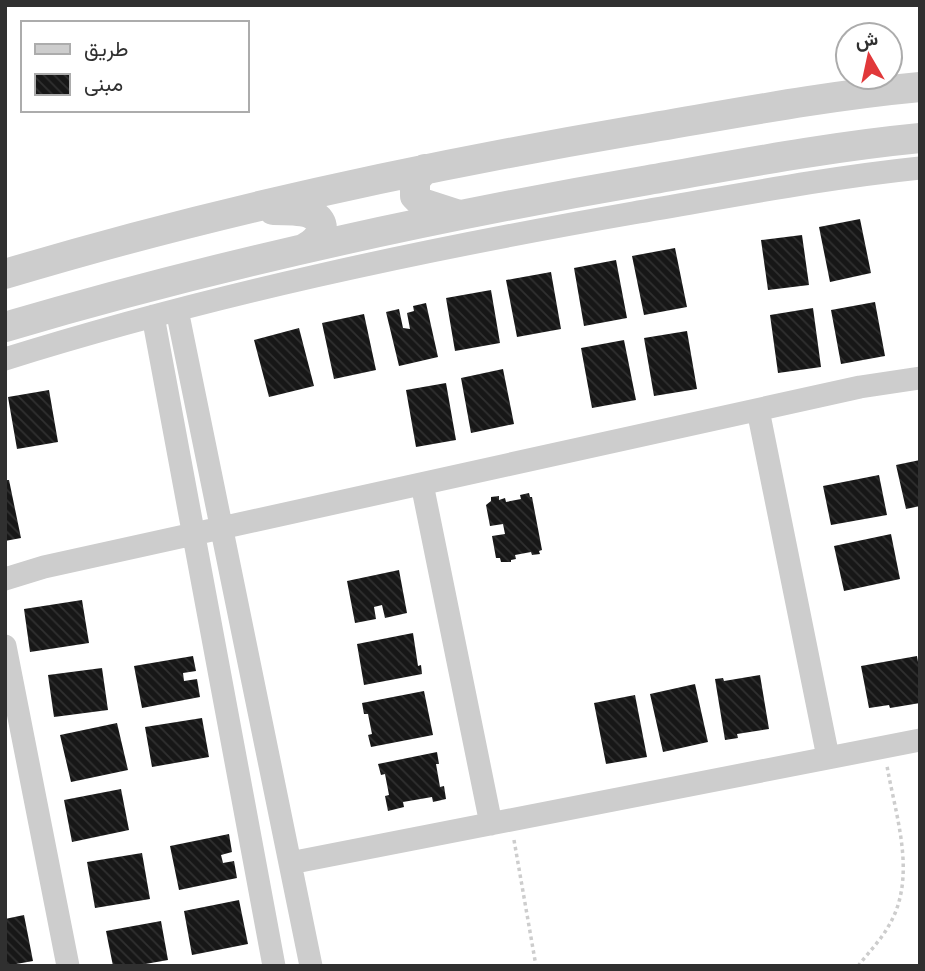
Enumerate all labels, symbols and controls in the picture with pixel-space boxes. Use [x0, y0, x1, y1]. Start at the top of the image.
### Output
legend [21, 21, 248, 112]
north arrow [834, 21, 904, 91]
text: ش [853, 28, 880, 55]
text: طريق [84, 37, 129, 64]
text: مبنى [84, 72, 123, 99]

